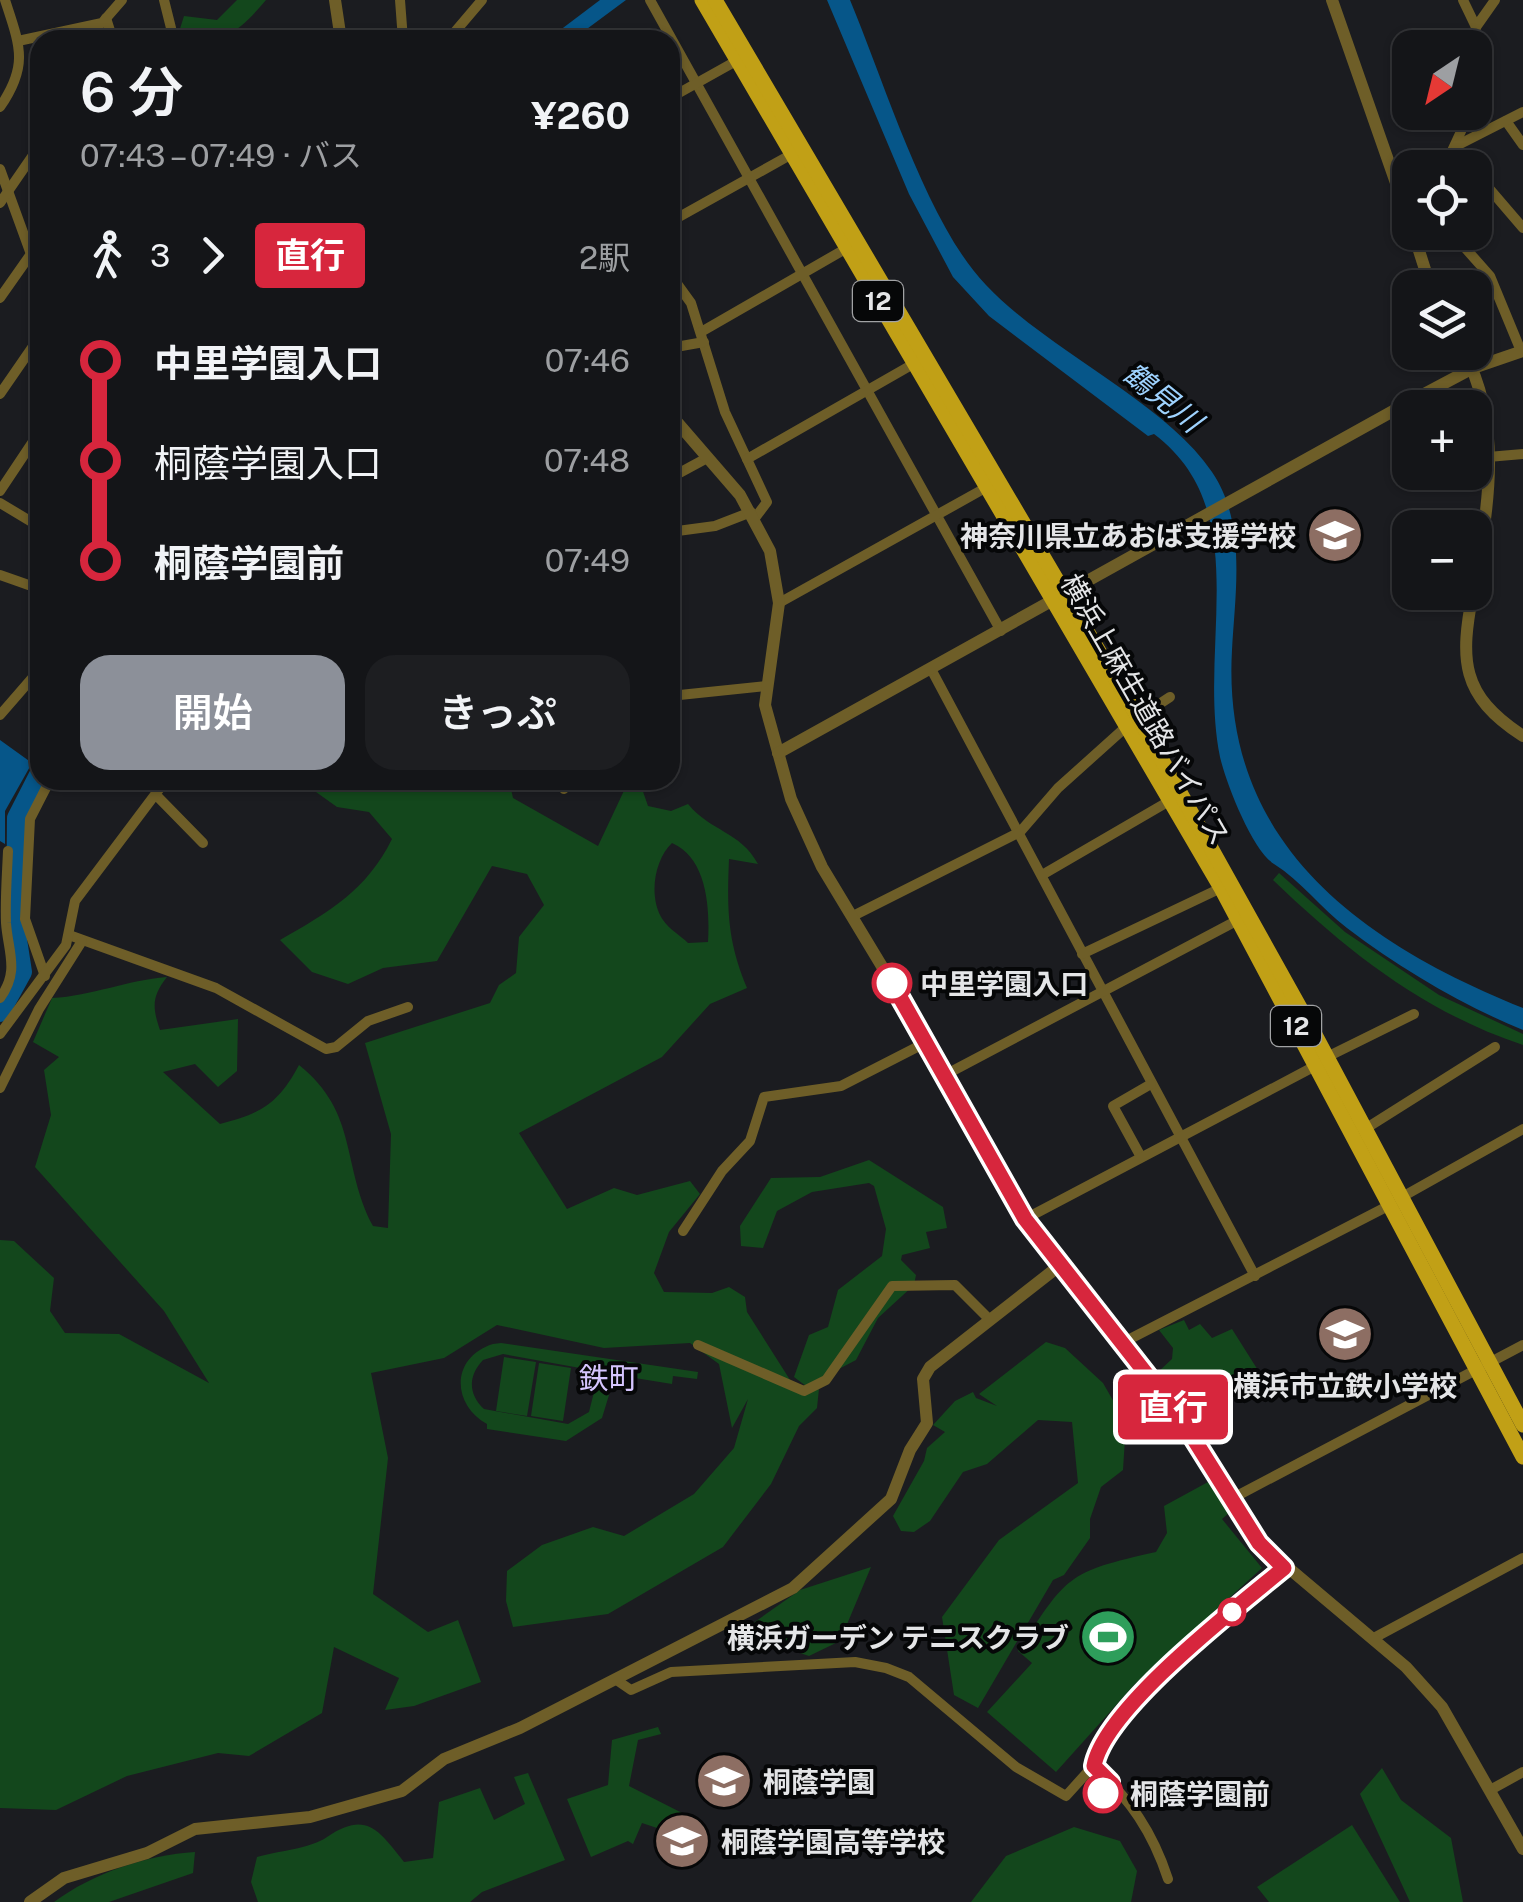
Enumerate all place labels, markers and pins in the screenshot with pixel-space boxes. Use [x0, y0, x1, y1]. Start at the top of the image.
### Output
school or university icon: 神奈川県立あおば支援学校 [1305, 505, 1365, 565]
place label: 神奈川県立あおば支援学校 [960, 519, 1296, 552]
marker: 中里学園入口 [873, 964, 911, 1002]
place label: 中里学園入口 [920, 967, 1088, 1000]
school or university icon: 横浜市立鉄小学校 [1315, 1304, 1375, 1364]
place label: 横浜市立鉄小学校 [1233, 1369, 1457, 1402]
unlabelled marker [1219, 1599, 1245, 1625]
sports icon: 横浜ガーデン テニスクラブ [1078, 1607, 1138, 1667]
place label: 横浜ガーデン テニスクラブ [727, 1621, 1069, 1654]
school or university icon: 桐蔭学園 [694, 1751, 754, 1811]
place label: 桐蔭学園 [763, 1765, 875, 1798]
marker: 桐蔭学園前 [1084, 1774, 1122, 1812]
place label: 桐蔭学園前 [1130, 1777, 1270, 1810]
school or university icon: 桐蔭学園高等学校 [652, 1811, 712, 1871]
place label: 桐蔭学園高等学校 [721, 1825, 945, 1858]

